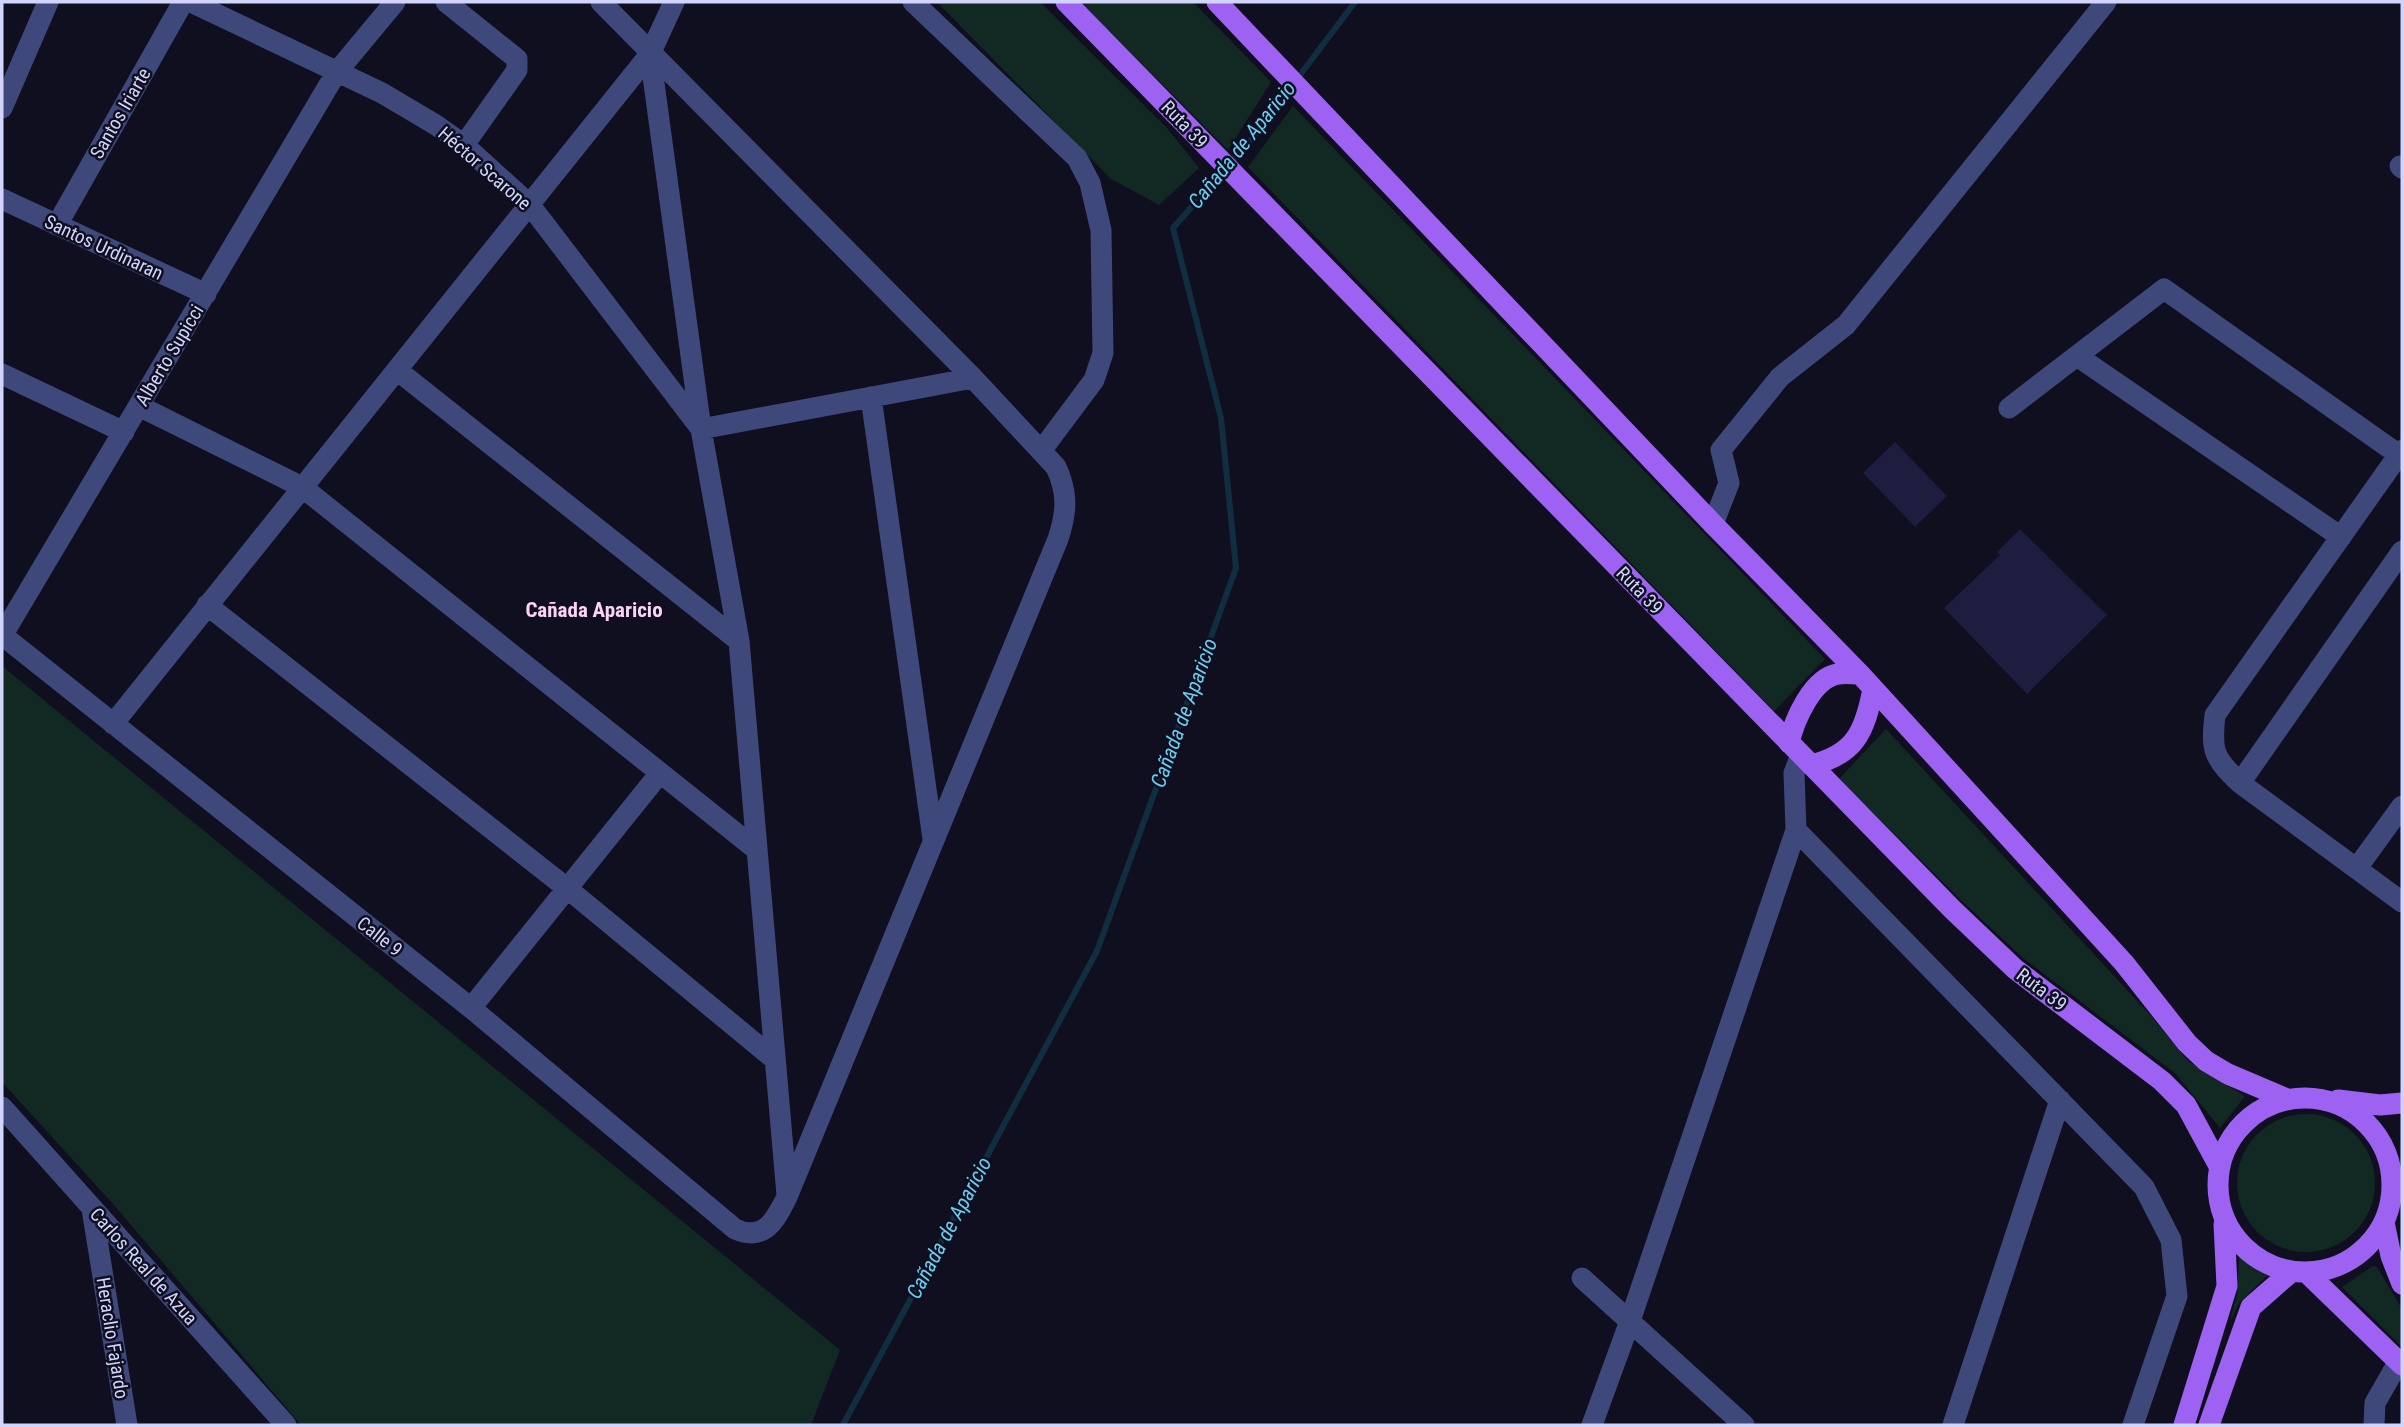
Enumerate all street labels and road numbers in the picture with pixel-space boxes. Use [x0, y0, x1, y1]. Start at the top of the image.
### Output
street label: Santos Iriarte [85, 64, 156, 163]
street label: Ruta 39 [1157, 96, 1213, 153]
street label: Héctor Scarone [434, 122, 536, 215]
street label: Santos Urdinaran [41, 210, 167, 285]
street label: Alberto Supicci [130, 301, 209, 410]
street label: Ruta 39 [1612, 562, 1668, 619]
street label: Calle 9 [352, 912, 407, 961]
street label: Ruta 39 [2012, 963, 2071, 1016]
street label: Carlos Real de Azua [85, 1203, 202, 1330]
street label: Heraclio Fajardo [92, 1276, 133, 1400]

